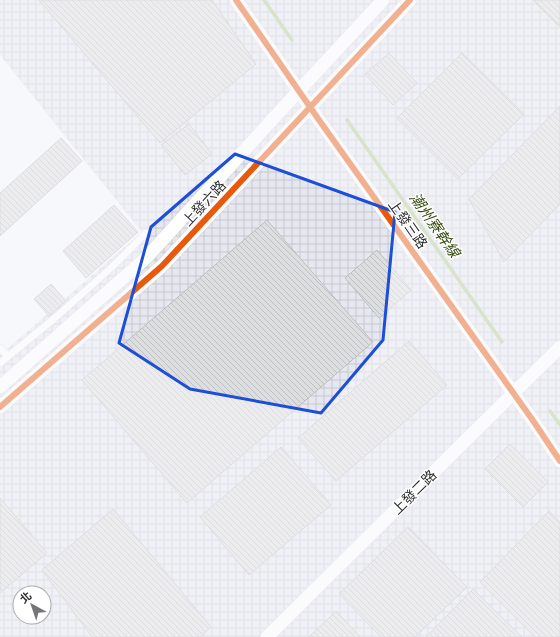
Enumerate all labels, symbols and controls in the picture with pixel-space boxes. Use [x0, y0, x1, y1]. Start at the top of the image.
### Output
street label: 上發六路 [178, 176, 230, 230]
water label: 潮州寮幹線 [406, 189, 465, 263]
street label: 上發三路 [385, 196, 431, 252]
street label: 上發二路 [388, 466, 440, 518]
north arrow [12, 585, 52, 625]
text: 北 [17, 588, 34, 606]

